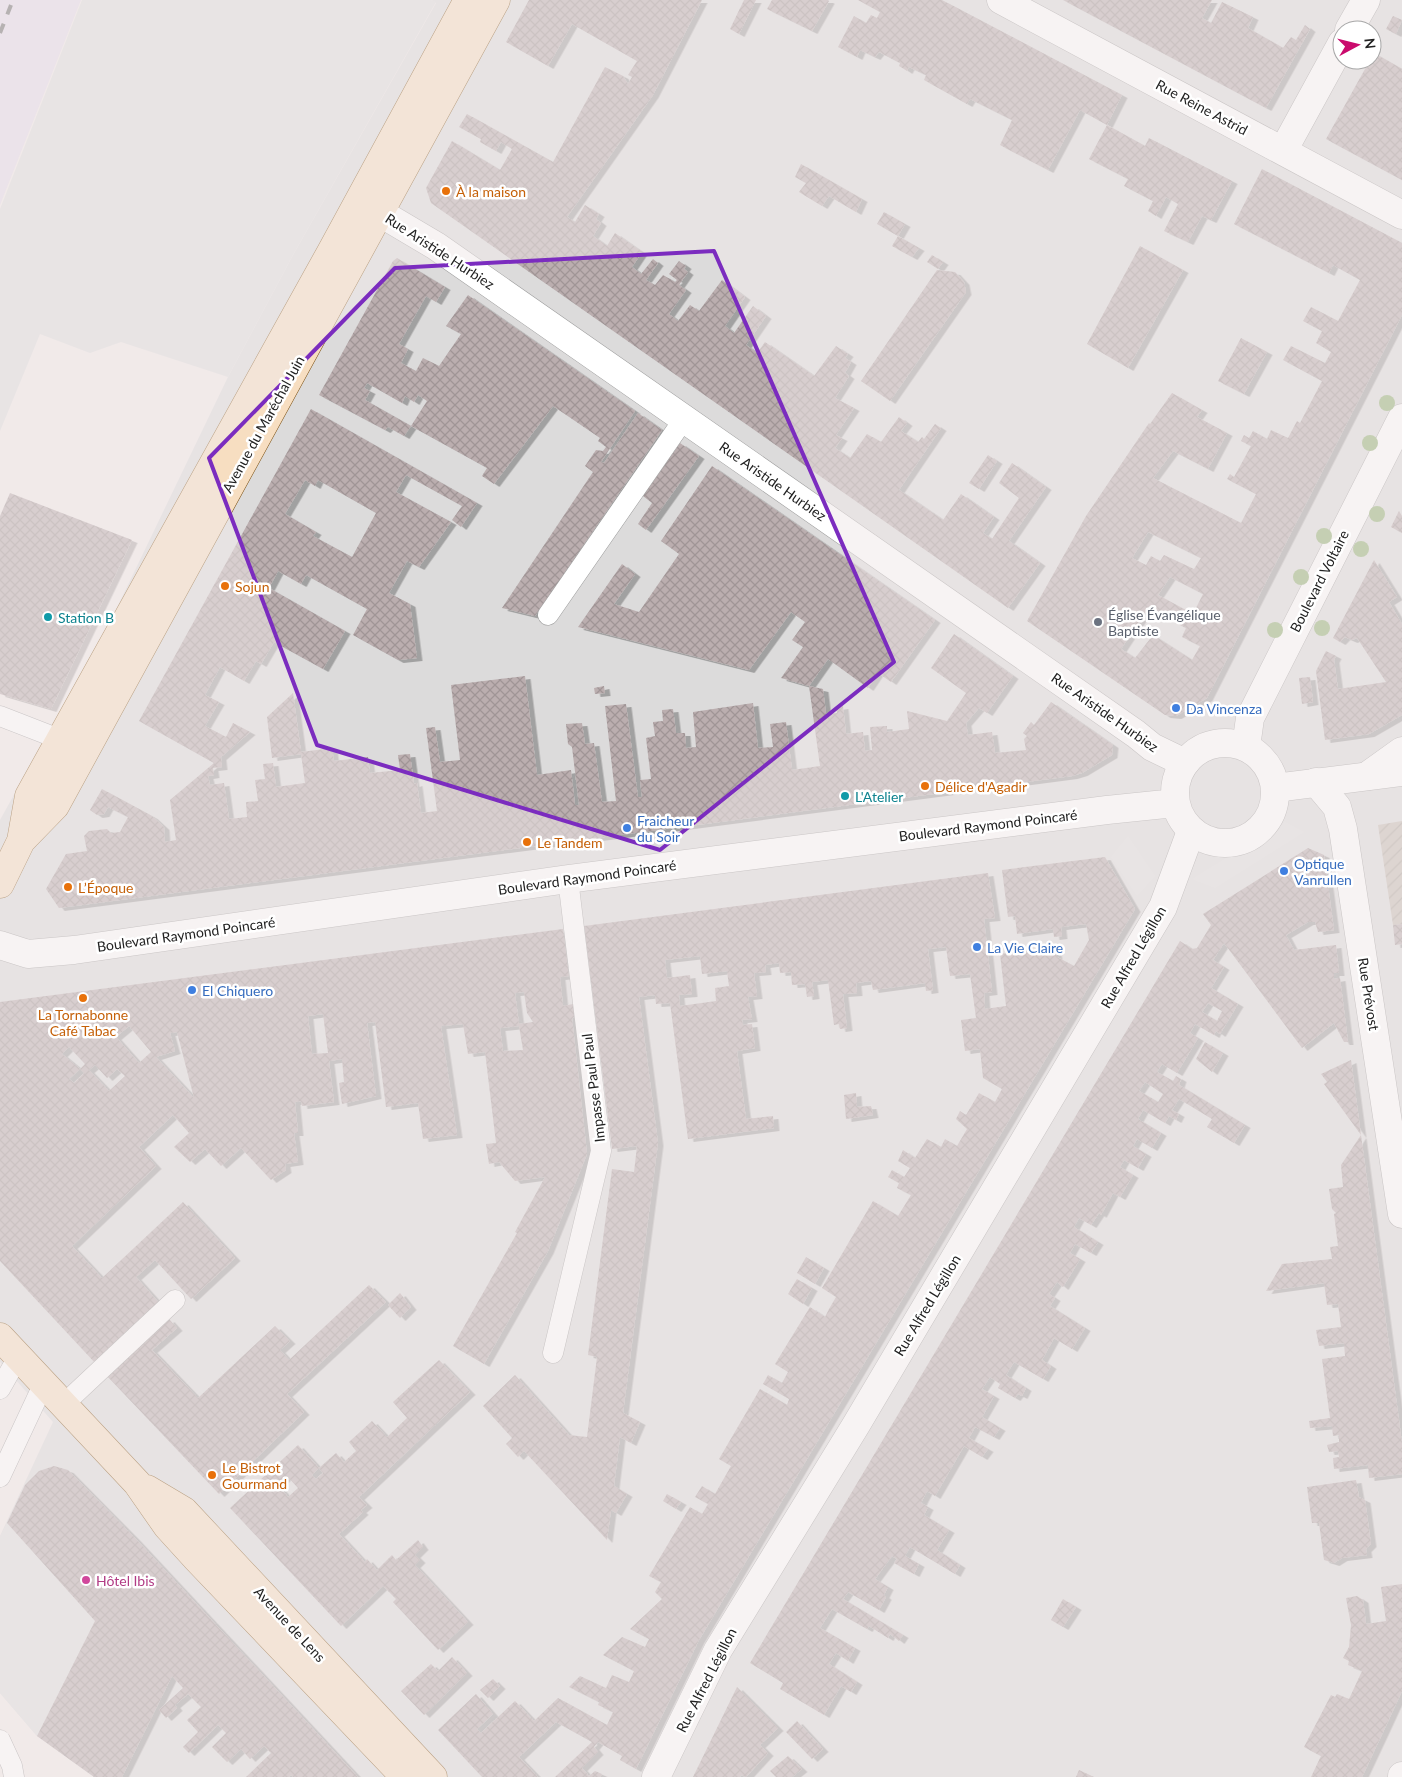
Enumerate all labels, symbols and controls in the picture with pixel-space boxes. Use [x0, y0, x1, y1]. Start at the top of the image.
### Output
north arrow [1332, 20, 1382, 70]
text: N [1361, 37, 1379, 50]
street label: Rue Reine Astrid [1153, 76, 1251, 138]
place label: À la maison [456, 183, 526, 200]
marker: À la maison [440, 185, 452, 197]
street label: Rue Aristide Hurbiez [382, 209, 498, 293]
street label: Avenue du Maréchal Juin [218, 353, 308, 495]
street label: Rue Aristide Hurbiez [716, 438, 830, 524]
street label: Boulevard Voltaire [1286, 527, 1352, 635]
place label: Sojun [235, 578, 269, 595]
marker: Sojun [219, 580, 231, 592]
place label: Église Évangélique Baptiste [1108, 606, 1221, 639]
place label: Station B [58, 609, 114, 626]
marker: Station B [42, 611, 54, 623]
marker: Église Évangélique Baptiste [1092, 616, 1104, 628]
street label: Rue Aristide Hurbiez [1048, 669, 1162, 755]
place label: Da Vincenza [1186, 700, 1262, 717]
marker: Da Vincenza [1170, 702, 1182, 714]
place label: Délice d'Agadir [935, 778, 1027, 795]
marker: Délice d'Agadir [919, 780, 931, 792]
place label: L'Atelier [855, 788, 903, 805]
marker: L'Atelier [839, 790, 851, 802]
street label: Boulevard Raymond Poincaré [898, 806, 1078, 844]
place label: Fraicheur du Soir [637, 812, 694, 845]
marker: Fraicheur du Soir [621, 822, 633, 834]
place label: Le Tandem [537, 834, 602, 851]
marker: Le Tandem [521, 836, 533, 848]
place label: Optique Vanrullen [1294, 855, 1352, 888]
street label: Boulevard Raymond Poincaré [497, 856, 677, 898]
marker: Optique Vanrullen [1278, 865, 1290, 877]
place label: L’Époque [78, 879, 134, 896]
marker: L’Époque [62, 881, 74, 893]
street label: Rue Alfred Légillon [1097, 903, 1169, 1011]
street label: Boulevard Raymond Poincaré [96, 913, 276, 955]
place label: La Vie Claire [987, 939, 1063, 956]
marker: La Vie Claire [971, 941, 983, 953]
street label: Rue Prévost [1355, 956, 1383, 1032]
place label: El Chiquero [202, 982, 273, 999]
marker: El Chiquero [186, 984, 198, 996]
marker: La Tornabonne Café Tabac [77, 992, 89, 1004]
place label: La Tornabonne Café Tabac [38, 1006, 128, 1039]
street label: Impasse Paul Paul [578, 1033, 608, 1143]
street label: Rue Alfred Légillon [890, 1251, 964, 1359]
place label: Le Bistrot Gourmand [222, 1459, 287, 1492]
marker: Le Bistrot Gourmand [206, 1469, 218, 1481]
place label: Hôtel Ibis [96, 1572, 155, 1589]
marker: Hôtel Ibis [80, 1574, 92, 1586]
street label: Avenue de Lens [251, 1583, 329, 1665]
street label: Rue Alfred Légillon [672, 1625, 740, 1735]

